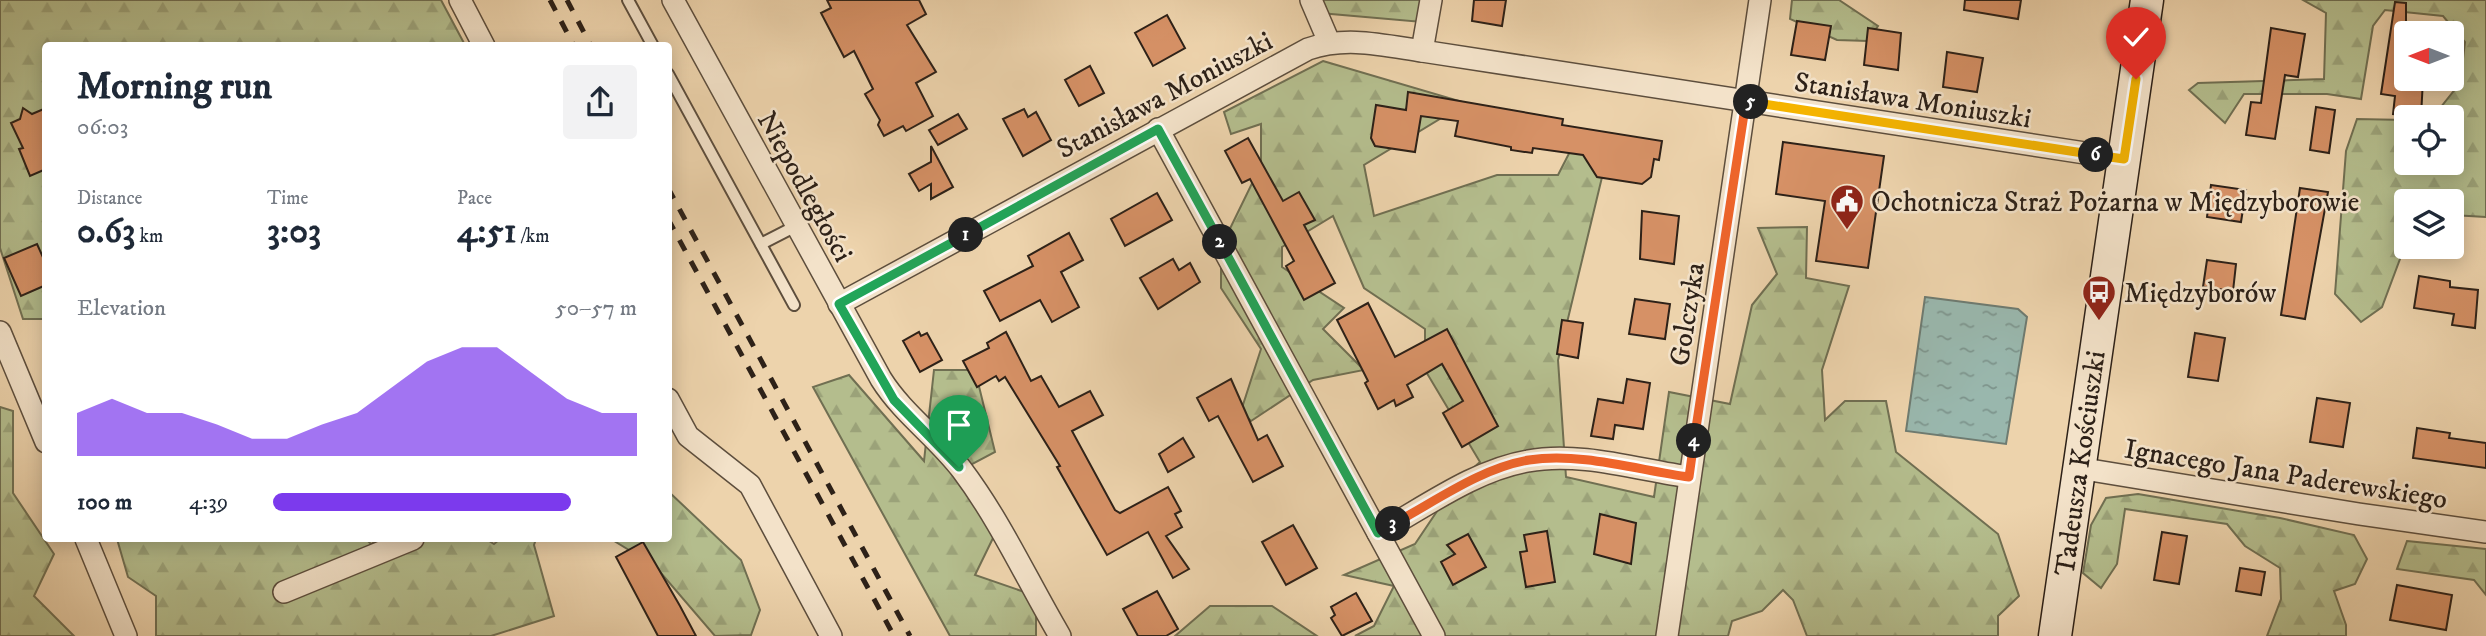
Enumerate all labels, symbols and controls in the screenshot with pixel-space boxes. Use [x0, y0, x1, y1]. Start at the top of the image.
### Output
pin [2106, 7, 2166, 79]
icon: check [2117, 18, 2155, 56]
north arrow [2394, 21, 2464, 91]
map controls [2394, 21, 2464, 259]
street label: Stanisława Moniuszki [1051, 24, 1279, 167]
text: Morning run [77, 63, 272, 111]
street label: Stanisława Moniuszki [1792, 64, 2034, 136]
button: share [563, 65, 637, 139]
pin: 5 [1734, 84, 1768, 119]
text: 5 [1746, 90, 1755, 113]
street label: Niepodległości [749, 105, 860, 268]
button: locate [2394, 105, 2464, 175]
text: 06:03 [77, 113, 128, 142]
pin: 6 [2078, 138, 2114, 172]
text: 6 [2091, 143, 2100, 166]
public building icon: Ochotnicza Straż Pożarna w Międzyborowie [1828, 182, 1866, 231]
place label: Ochotnicza Straż Pożarna w Międzyborowie [1871, 185, 2359, 220]
text: Distance [77, 187, 142, 210]
text: Time [267, 187, 308, 210]
text: Pace [457, 187, 492, 210]
button: layers [2394, 189, 2464, 259]
text: 0.63 [77, 210, 135, 254]
text: 3:03 [267, 210, 321, 254]
text: 4:51 [457, 210, 517, 254]
pin: 1 [948, 218, 984, 252]
text: 1 [962, 223, 969, 246]
pin: 2 [1202, 224, 1238, 260]
text: km [135, 225, 163, 248]
text: /km [517, 225, 549, 248]
text: 2 [1215, 230, 1224, 253]
street label: Golczyka [1662, 260, 1713, 368]
bus stop icon: Międzyborów [2080, 273, 2118, 322]
place label: Międzyborów [2124, 276, 2276, 311]
text: Elevation [77, 294, 166, 323]
text: 50–57 m [555, 294, 637, 323]
street label: Tadeusza Kościuszki [2047, 349, 2114, 578]
pin [929, 395, 989, 467]
icon: arrive [940, 406, 978, 444]
pin: 4 [1676, 424, 1712, 458]
text: 4 [1688, 429, 1699, 452]
street label: Ignacego Jana Paderewskiego [2122, 432, 2450, 517]
text: 100 m [77, 488, 132, 517]
text: 4:39 [189, 488, 228, 517]
pin: 3 [1376, 506, 1410, 542]
text: 3 [1389, 512, 1396, 535]

